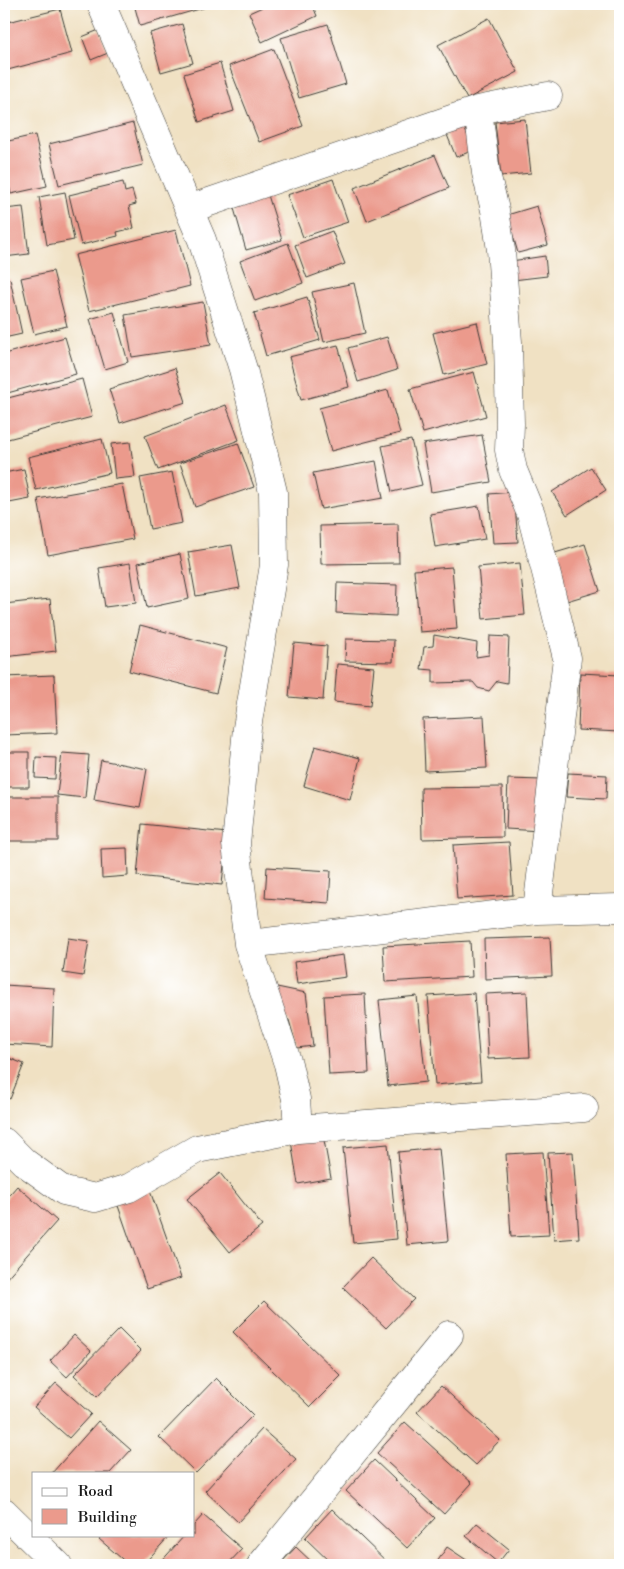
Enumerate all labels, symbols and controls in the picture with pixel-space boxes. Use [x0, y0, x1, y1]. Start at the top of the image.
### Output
legend [32, 1472, 195, 1536]
text: Road [78, 1482, 113, 1501]
text: Building [77, 1508, 137, 1527]

